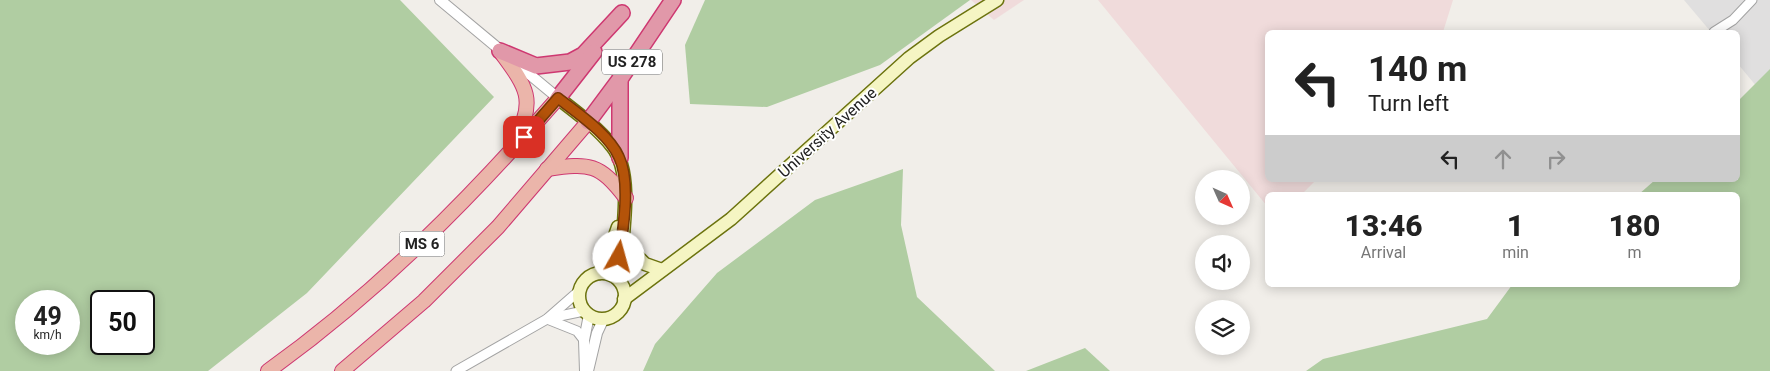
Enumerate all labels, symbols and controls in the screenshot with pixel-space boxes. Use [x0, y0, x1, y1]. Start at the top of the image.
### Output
text: 140 m [1368, 49, 1467, 90]
road number: US 278 [602, 50, 662, 74]
icon: left [1285, 50, 1350, 115]
street label: University Avenue [774, 83, 880, 182]
text: Turn left [1368, 91, 1449, 116]
pin [503, 116, 545, 158]
icon: arrive [510, 123, 538, 151]
icon: left [1436, 145, 1464, 173]
icon: ahead [1489, 145, 1517, 173]
icon: right [1542, 145, 1570, 173]
north arrow [1195, 170, 1250, 225]
map controls [1195, 170, 1250, 355]
text: 13:46 [1345, 208, 1423, 243]
text: 1 [1507, 208, 1524, 243]
text: 180 [1608, 208, 1660, 243]
position arrow [592, 230, 644, 282]
road number: MS 6 [400, 232, 444, 256]
button: sound [1195, 235, 1250, 290]
text: Arrival [1361, 243, 1406, 262]
text: min [1502, 243, 1529, 262]
text: m [1627, 243, 1641, 262]
speed limit sign: 50 [90, 290, 155, 355]
button: layers [1195, 300, 1250, 355]
text: 49 [33, 302, 62, 331]
text: km/h [33, 328, 62, 342]

